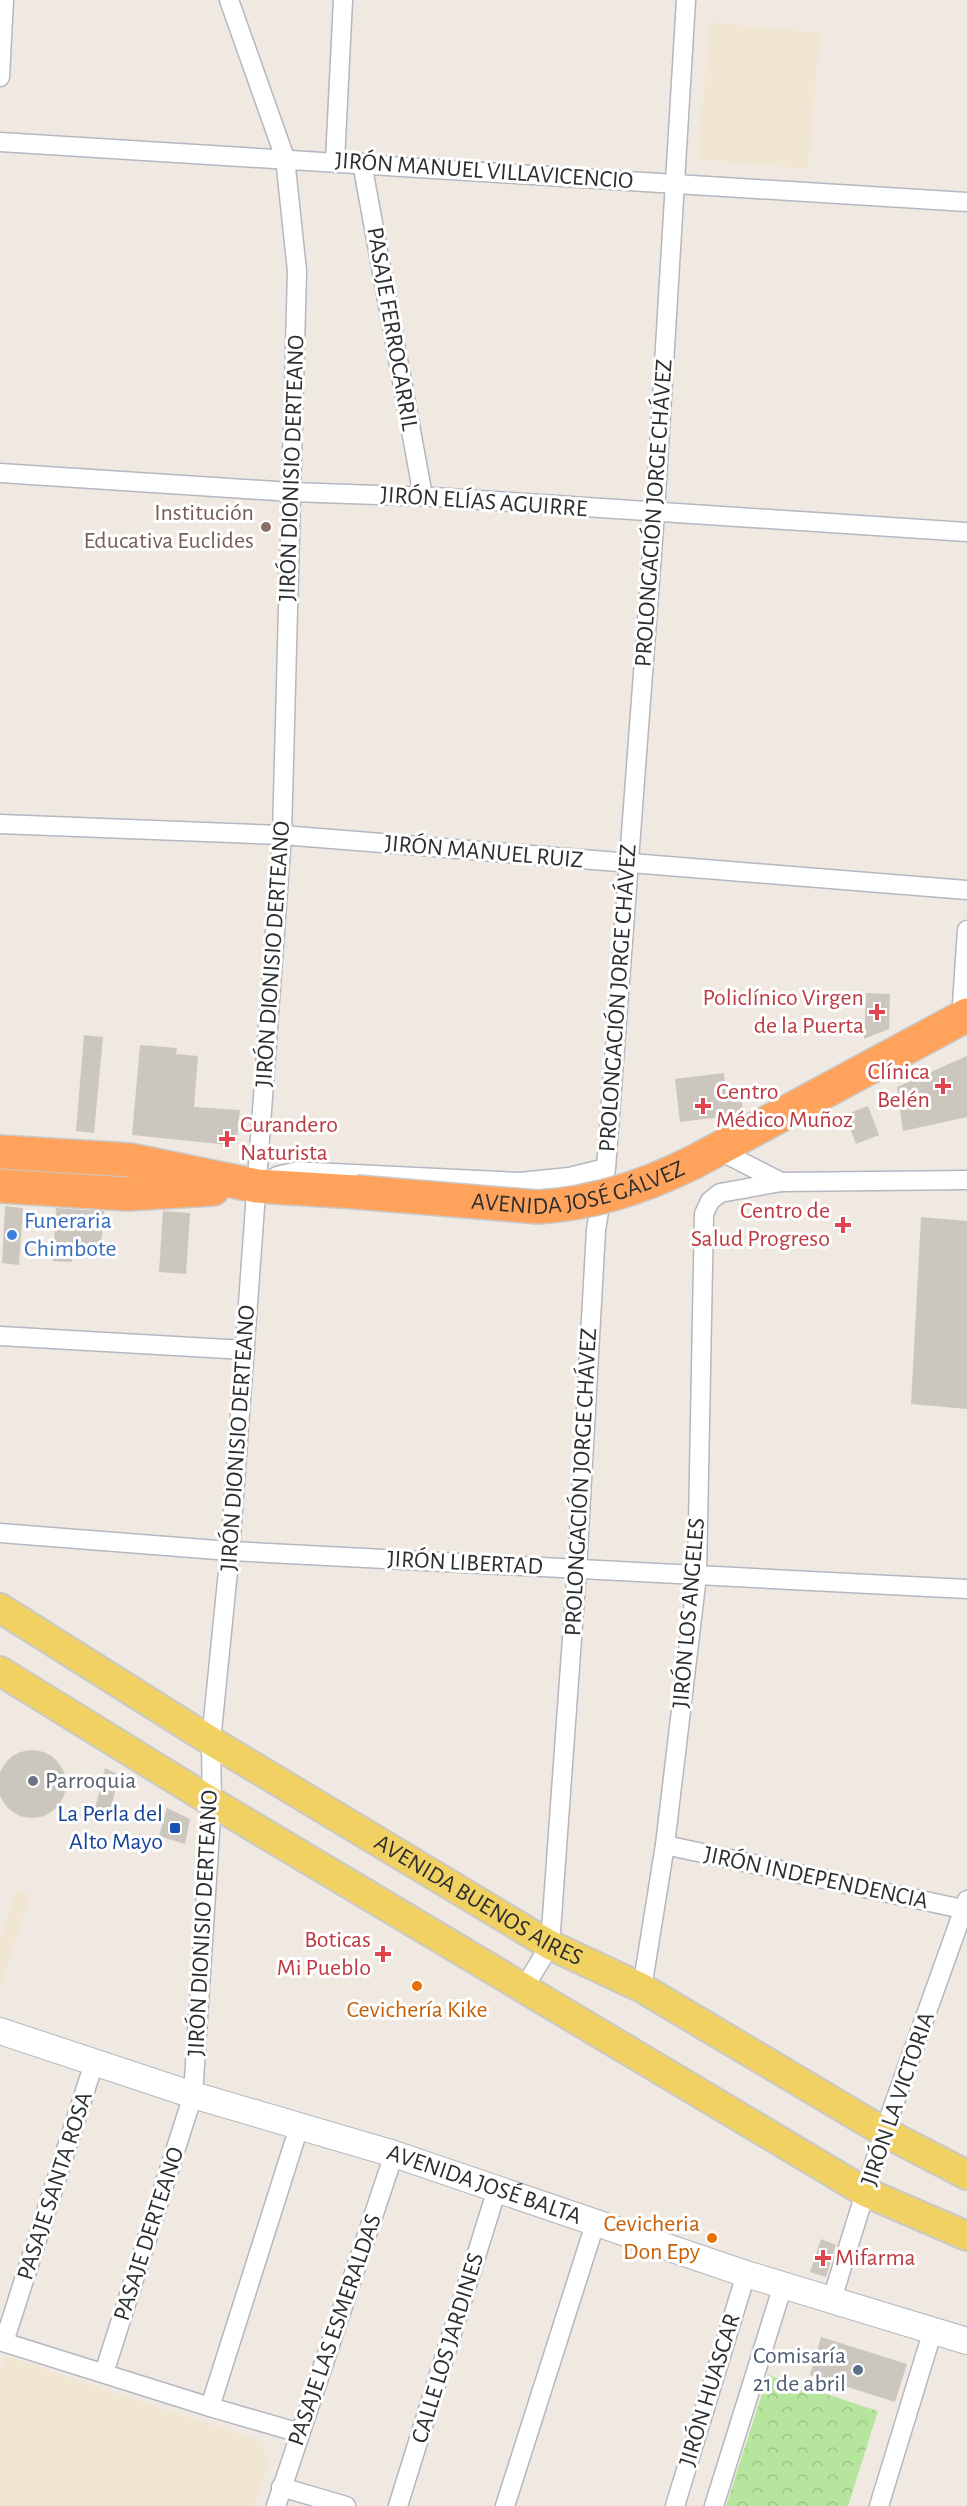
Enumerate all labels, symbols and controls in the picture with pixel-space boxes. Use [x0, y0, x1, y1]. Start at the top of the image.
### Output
street label: JIRÓN MANUEL VILLAVICENCIO [334, 147, 634, 193]
street label: PASAJE FERROCARRIL [362, 225, 422, 433]
street label: JIRÓN DIONISIO DERTEANO [273, 334, 309, 602]
street label: PROLONGACIÓN JORGE CHÁVEZ [629, 358, 677, 668]
street label: JIRÓN ELÍAS AGUIRRE [380, 481, 589, 521]
place label: Institución Educativa Euclides [83, 501, 254, 553]
marker: Institución Educativa Euclides [259, 520, 273, 534]
street label: JIRÓN DIONISIO DERTEANO [250, 820, 294, 1088]
street label: JIRÓN MANUEL RUIZ [384, 829, 584, 873]
street label: PROLONGACIÓN JORGE CHÁVEZ [593, 843, 641, 1153]
place label: Policlínico Virgen de la Puerta [703, 986, 864, 1038]
marker: Policlínico Virgen de la Puerta [868, 1003, 886, 1021]
place label: Clínica Belén [868, 1060, 930, 1112]
marker: Clínica Belén [934, 1077, 952, 1095]
place label: Centro Médico Muñoz [716, 1080, 853, 1132]
marker: Centro Médico Muñoz [694, 1097, 712, 1115]
place label: Curandero Naturista [240, 1113, 338, 1165]
marker: Curandero Naturista [218, 1130, 236, 1148]
street label: AVENIDA JOSÉ GÁLVEZ [470, 1156, 688, 1219]
place label: Centro de Salud Progreso [691, 1199, 830, 1251]
place label: Funeraria Chimbote [24, 1209, 116, 1261]
marker: Centro de Salud Progreso [834, 1216, 852, 1234]
marker: Funeraria Chimbote [5, 1228, 19, 1242]
street label: JIRÓN DIONISIO DERTEANO [215, 1304, 259, 1572]
street label: PROLONGACIÓN JORGE CHÁVEZ [559, 1327, 601, 1637]
street label: JIRÓN LOS ANGELES [667, 1517, 709, 1709]
street label: JIRÓN LIBERTAD [387, 1545, 543, 1579]
place label: Parroquia [45, 1769, 136, 1793]
marker: Parroquia [26, 1774, 40, 1788]
street label: JIRÓN DIONISIO DERTEANO [182, 1789, 222, 2057]
place label: La Perla del Alto Mayo [57, 1802, 163, 1854]
marker: La Perla del Alto Mayo [168, 1821, 182, 1835]
street label: AVENIDA BUENOS AIRES [370, 1830, 586, 1970]
street label: JIRÓN INDEPENDENCIA [702, 1841, 931, 1914]
place label: Boticas Mi Pueblo [277, 1928, 371, 1980]
marker: Boticas Mi Pueblo [376, 1947, 390, 1961]
marker: Cevichería Kike [410, 1979, 424, 1993]
place label: Cevichería Kike [347, 1998, 487, 2022]
street label: JIRÓN LA VICTORIA [855, 2008, 939, 2189]
street label: PASAJE SANTA ROSA [13, 2089, 97, 2283]
street label: AVENIDA JOSÉ BALTA [384, 2141, 584, 2229]
street label: PASAJE DERTEANO [110, 2144, 188, 2324]
street label: PASAJE LAS ESMERALDAS [284, 2211, 386, 2449]
place label: Cevicheria Don Epy [604, 2212, 700, 2264]
marker: Cevicheria Don Epy [705, 2231, 719, 2245]
place label: Mifarma [835, 2246, 916, 2270]
street label: CALLE LOS JARDINES [408, 2250, 488, 2446]
marker: Mifarma [816, 2251, 830, 2265]
street label: JIRÓN HUASCAR [673, 2310, 745, 2469]
place label: Comisaría 21 de abril [753, 2344, 846, 2396]
marker: Comisaría 21 de abril [851, 2363, 865, 2377]

